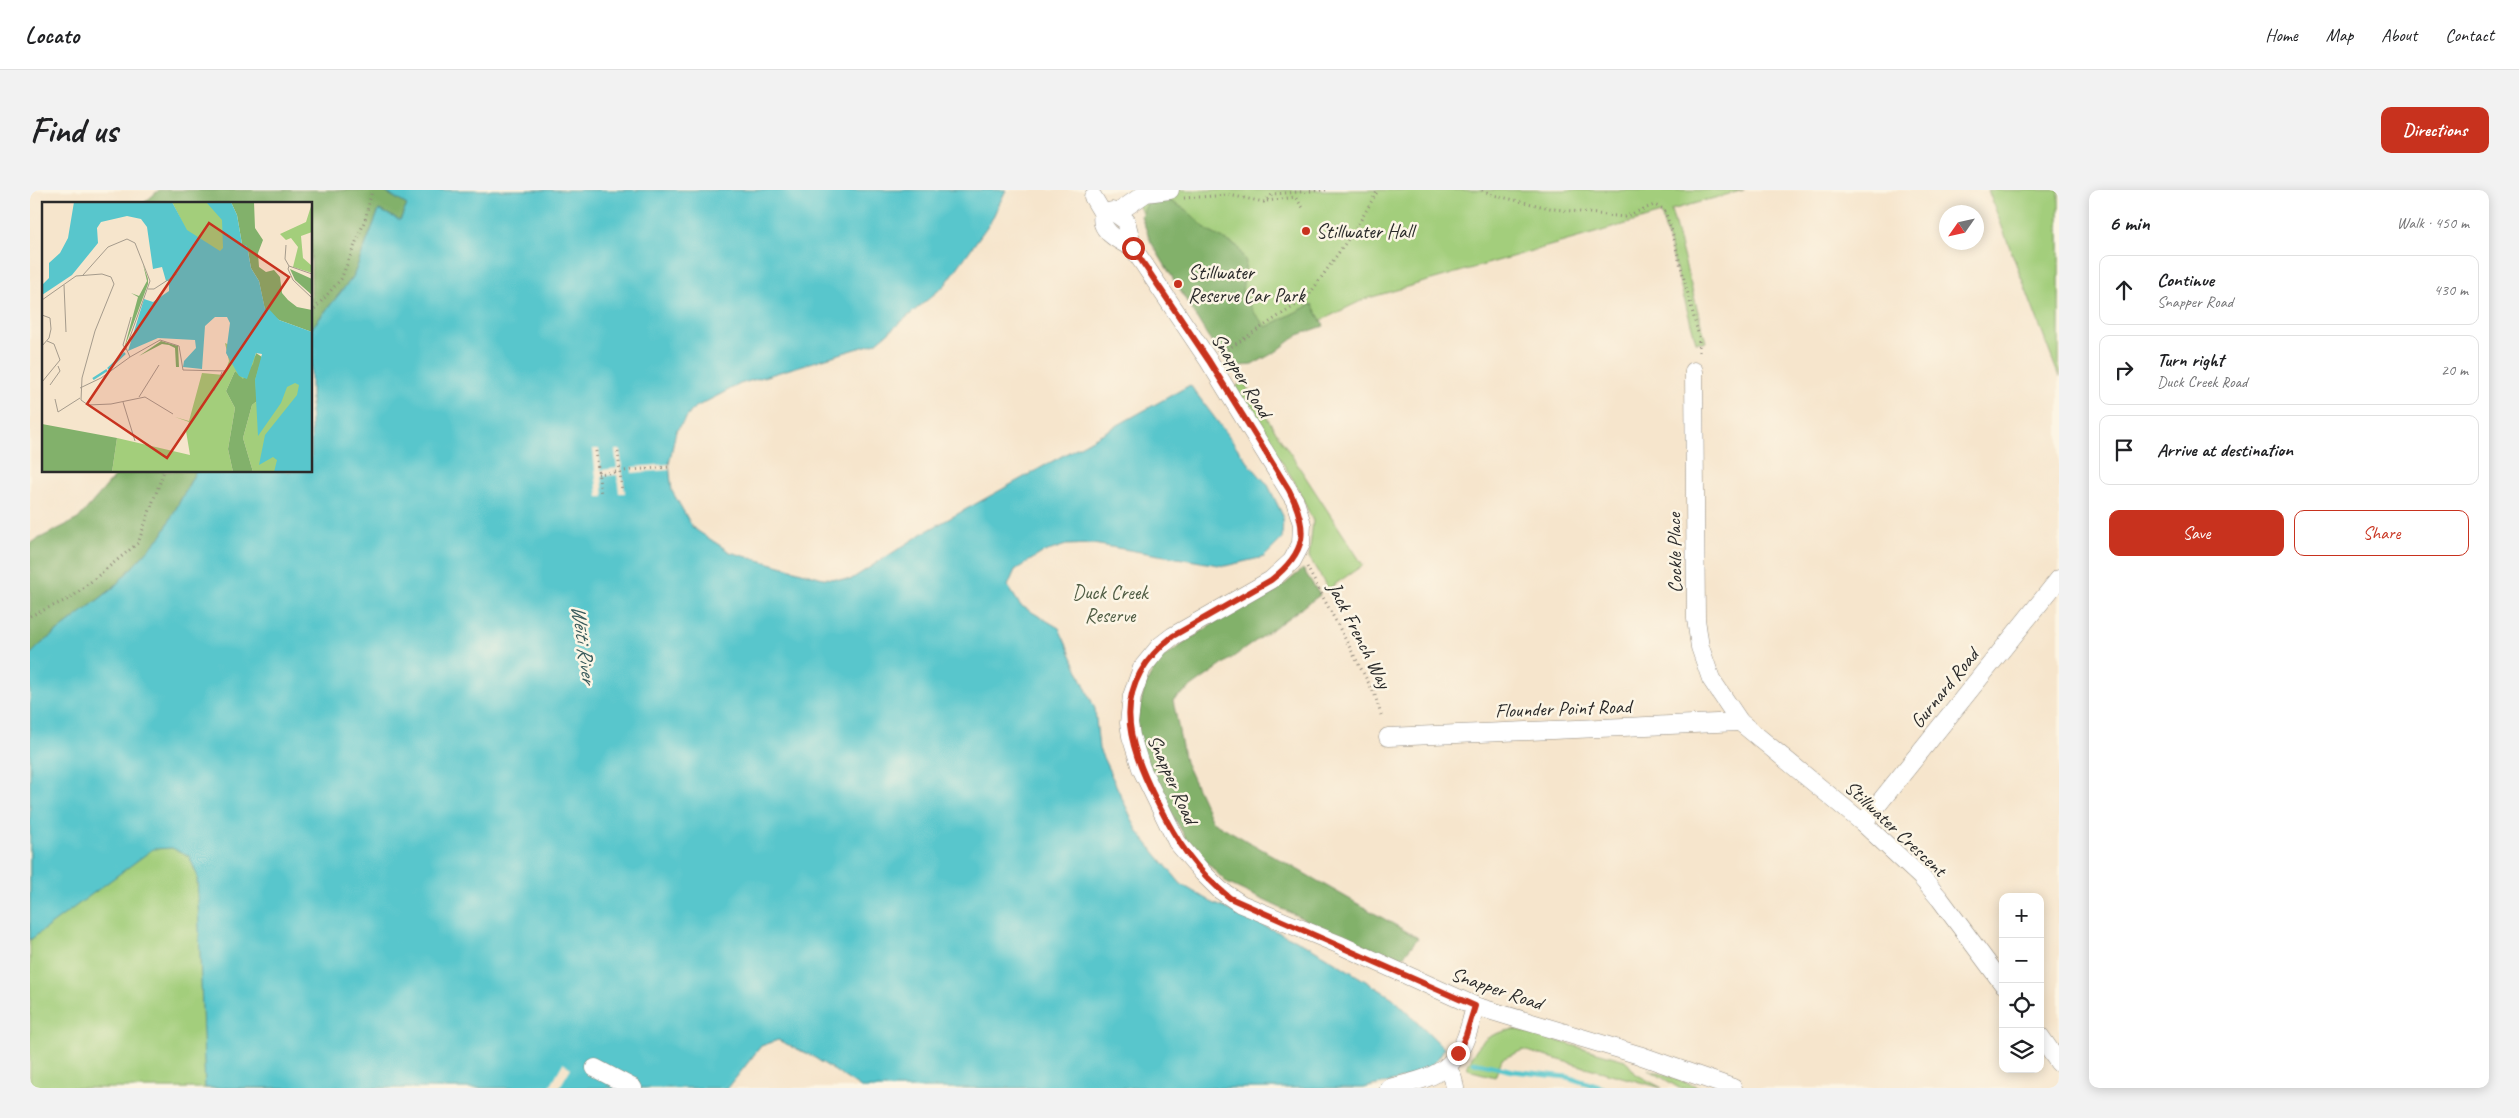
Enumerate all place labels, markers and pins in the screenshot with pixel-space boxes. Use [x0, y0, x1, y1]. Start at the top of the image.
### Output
place label: Stillwater Hall [1316, 219, 1417, 244]
marker: Stillwater Hall [1300, 225, 1312, 237]
place label: Stillwater Reserve Car Park [1188, 260, 1306, 308]
marker: Stillwater Reserve Car Park [1172, 278, 1184, 290]

